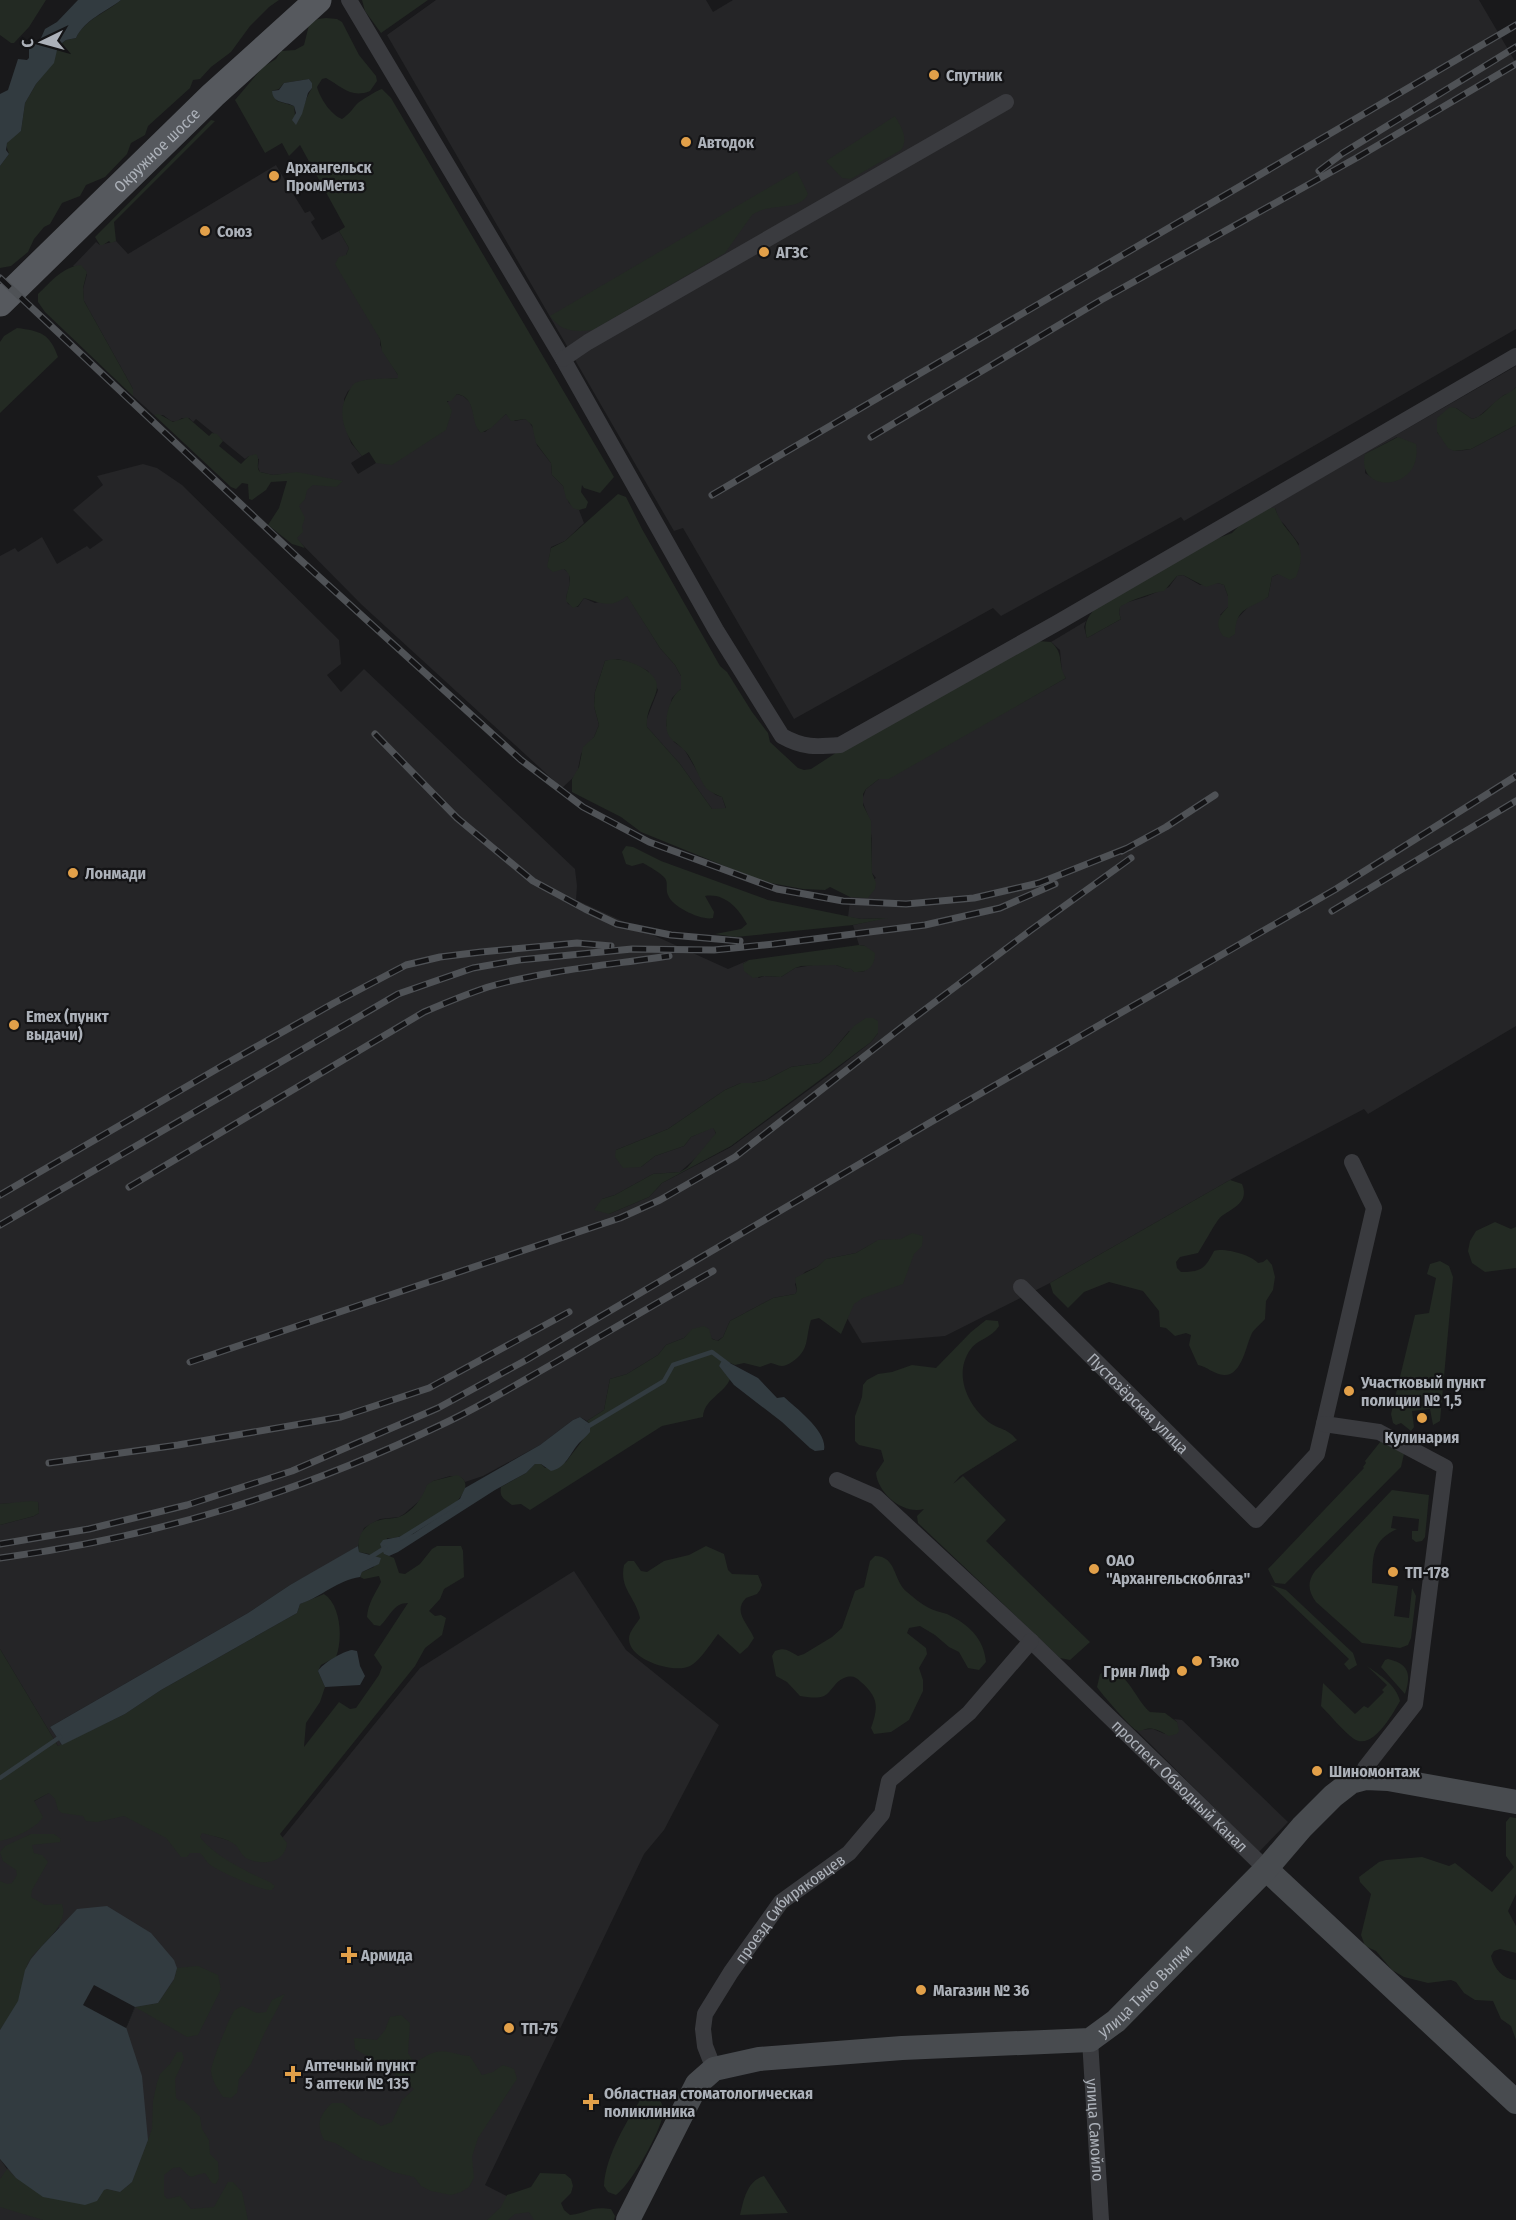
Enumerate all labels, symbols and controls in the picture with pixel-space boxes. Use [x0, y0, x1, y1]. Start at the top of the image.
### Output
north arrow [12, 12, 72, 72]
text: С [18, 38, 37, 48]
place label: Спутник [946, 66, 1003, 85]
marker: Спутник [927, 68, 941, 82]
street label: Окружное шоссе [110, 104, 204, 196]
place label: Автодок [697, 133, 755, 152]
marker: Автодок [679, 135, 693, 149]
place label: Архангельск ПромМетиз [285, 158, 373, 195]
marker: Архангельск ПромМетиз [267, 169, 281, 183]
place label: Союз [217, 222, 252, 241]
marker: Союз [198, 224, 212, 238]
place label: АГЗС [775, 243, 809, 262]
marker: АГЗС [757, 245, 771, 259]
place label: Лонмади [85, 864, 146, 883]
marker: Лонмади [66, 866, 80, 880]
place label: Emex (пункт выдачи) [26, 1007, 109, 1044]
marker: Emex (пункт выдачи) [7, 1018, 21, 1032]
street label: Пустозёрская улица [1084, 1349, 1193, 1458]
place label: Участковый пункт полиции № 1,5 [1360, 1373, 1486, 1410]
marker: Участковый пункт полиции № 1,5 [1342, 1384, 1356, 1398]
marker: Кулинария [1415, 1411, 1429, 1425]
place label: Кулинария [1385, 1428, 1459, 1447]
place label: ОАО "Архангельскоблгаз" [1106, 1551, 1250, 1588]
marker: ОАО "Архангельскоблгаз" [1087, 1562, 1101, 1576]
place label: ТП-178 [1405, 1563, 1450, 1582]
marker: ТП-178 [1386, 1565, 1400, 1579]
place label: Тэко [1209, 1652, 1240, 1671]
marker: Тэко [1190, 1654, 1204, 1668]
place label: Грин Лиф [1103, 1662, 1170, 1681]
marker: Грин Лиф [1175, 1664, 1189, 1678]
street label: проспект Обводный Канал [1108, 1716, 1252, 1856]
place label: Шиномонтаж [1329, 1762, 1420, 1781]
marker: Шиномонтаж [1310, 1764, 1324, 1778]
street label: проезд Сибиряковцев [731, 1850, 849, 1967]
street label: улица Тыко Вылки [1094, 1940, 1196, 2041]
place label: Армида [360, 1946, 413, 1965]
marker: Армида [342, 1948, 356, 1962]
place label: Магазин № 36 [933, 1981, 1029, 2000]
marker: Магазин № 36 [914, 1983, 928, 1997]
place label: ТП-75 [521, 2019, 558, 2038]
marker: ТП-75 [502, 2021, 516, 2035]
place label: Аптечный пункт 5 аптеки № 135 [304, 2056, 416, 2093]
marker: Аптечный пункт 5 аптеки № 135 [286, 2067, 300, 2081]
street label: улица Самойло [1083, 2078, 1108, 2182]
place label: Областная стоматологическая поликлиника [604, 2084, 813, 2121]
marker: Областная стоматологическая поликлиника [582, 2093, 600, 2111]

